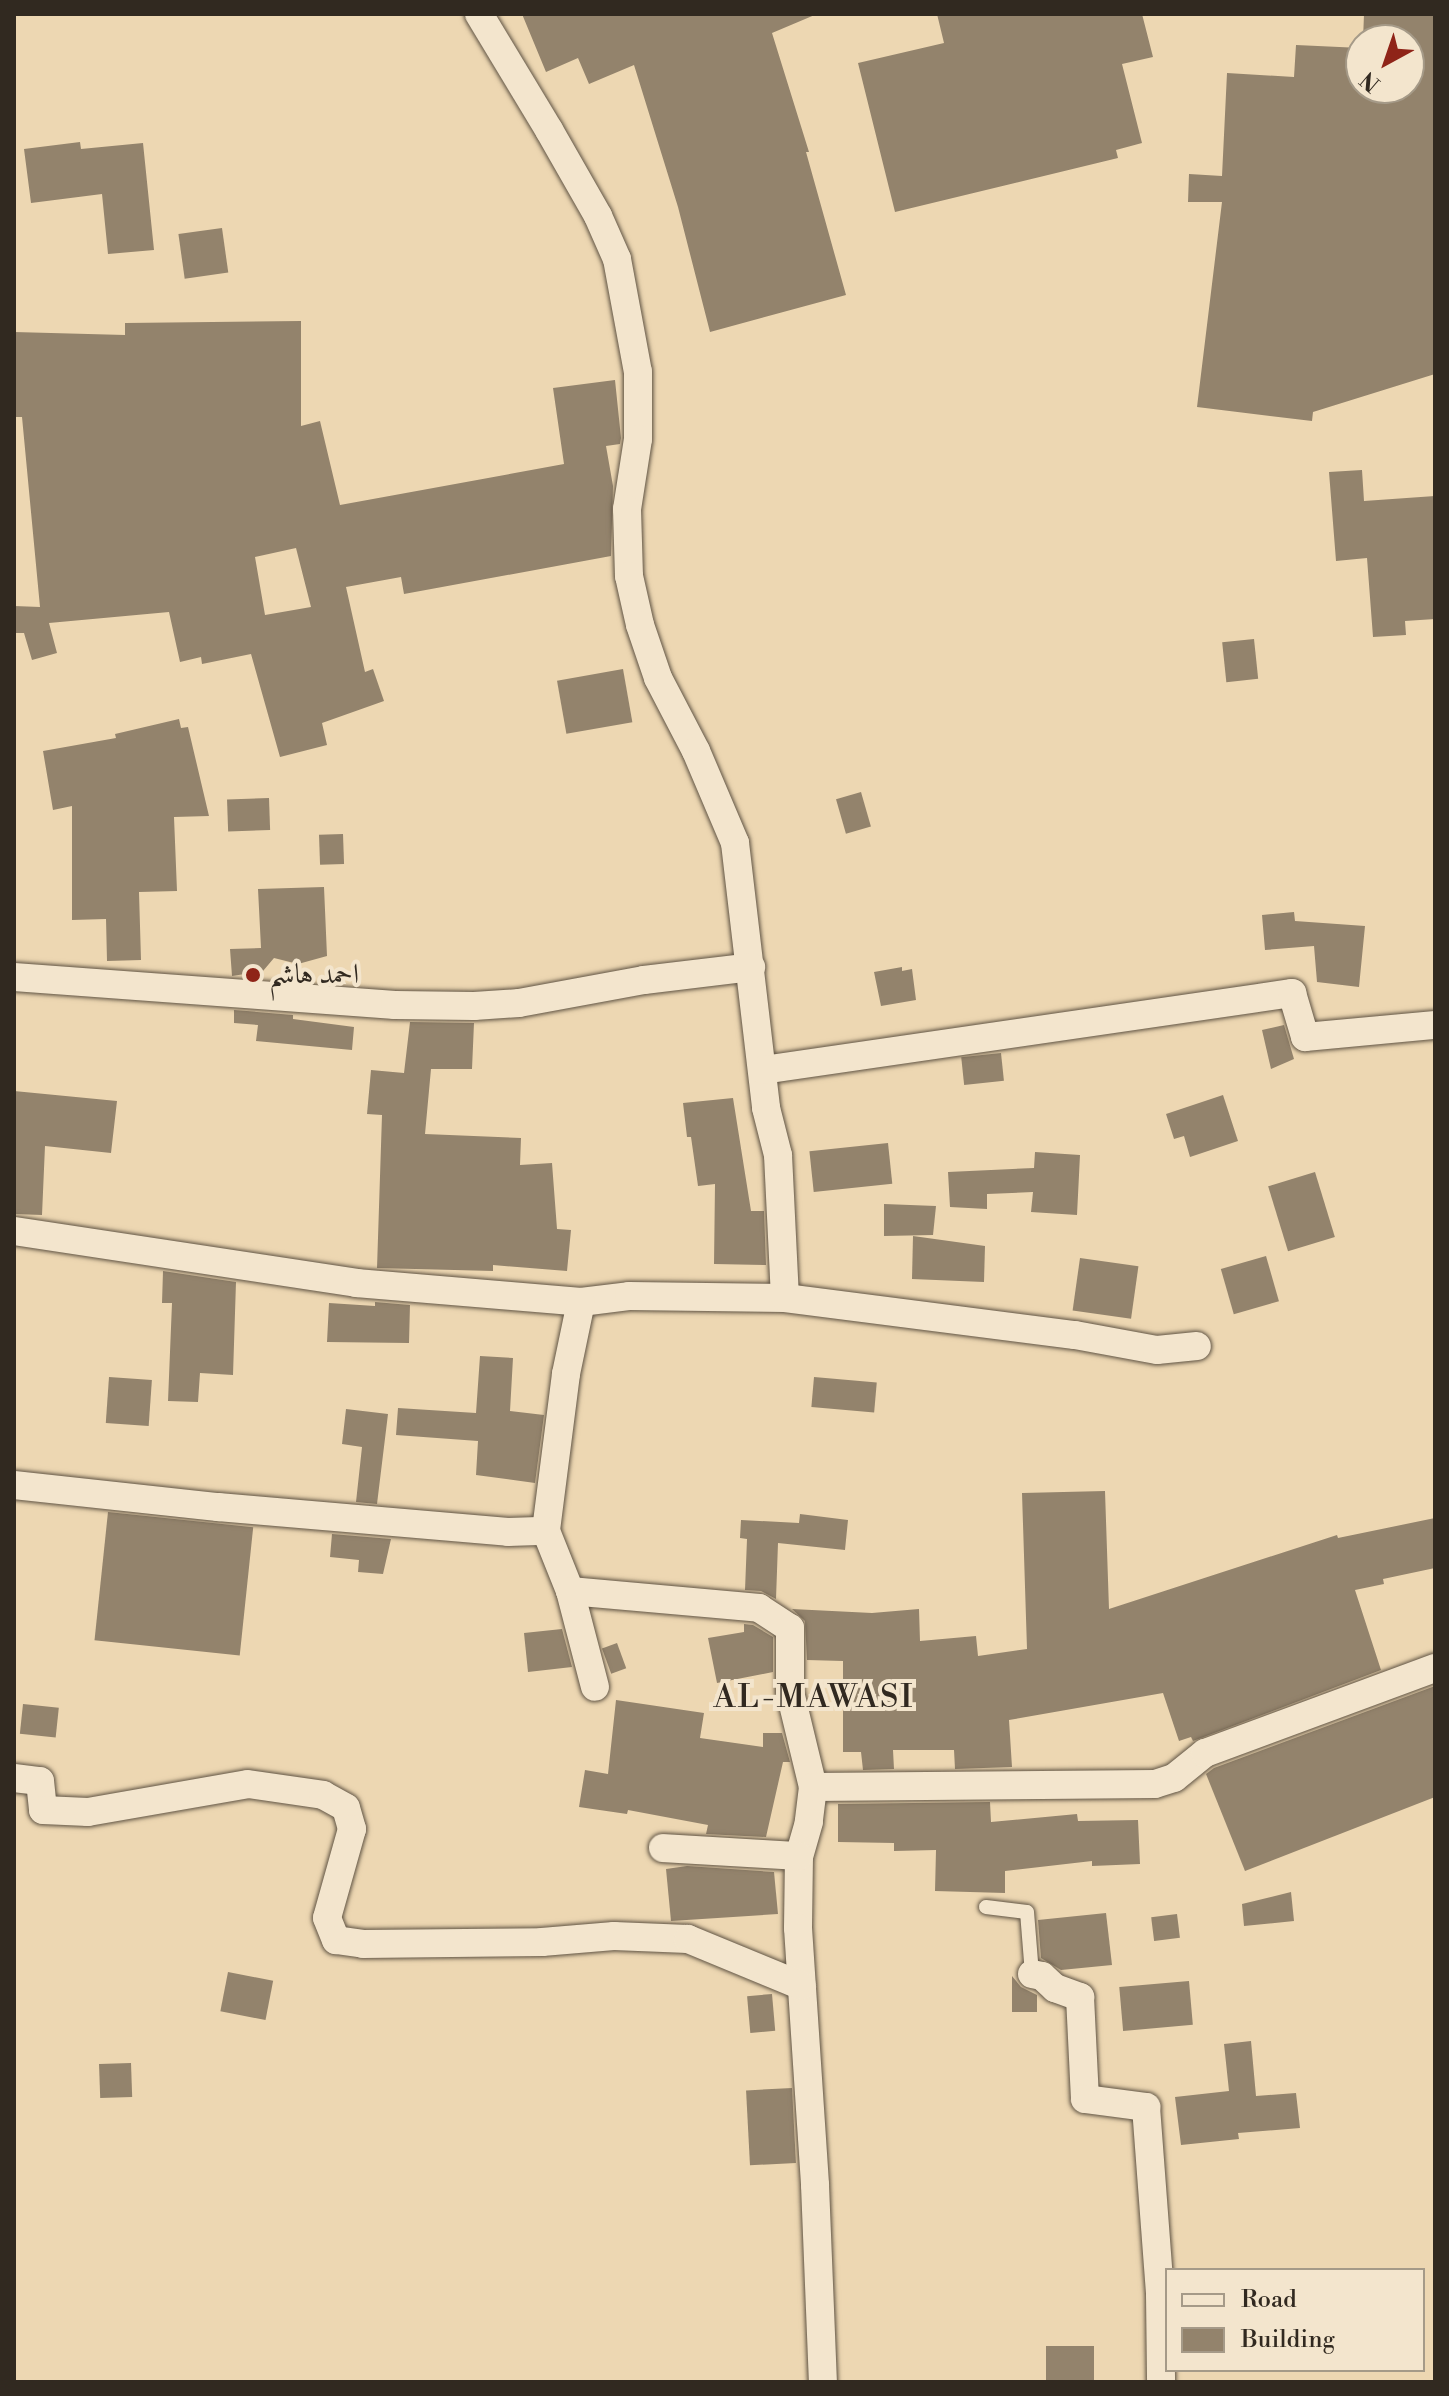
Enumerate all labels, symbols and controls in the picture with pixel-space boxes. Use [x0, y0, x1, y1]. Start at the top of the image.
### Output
north arrow [1345, 24, 1425, 104]
text: N [1355, 65, 1386, 97]
place label: احمد هاشم [269, 958, 359, 992]
marker: احمد هاشم [244, 966, 262, 984]
district label: AL-MAWASI [714, 1678, 914, 1716]
legend [1165, 2268, 1425, 2372]
text: Road [1241, 2285, 1297, 2315]
text: Building [1241, 2325, 1335, 2355]

